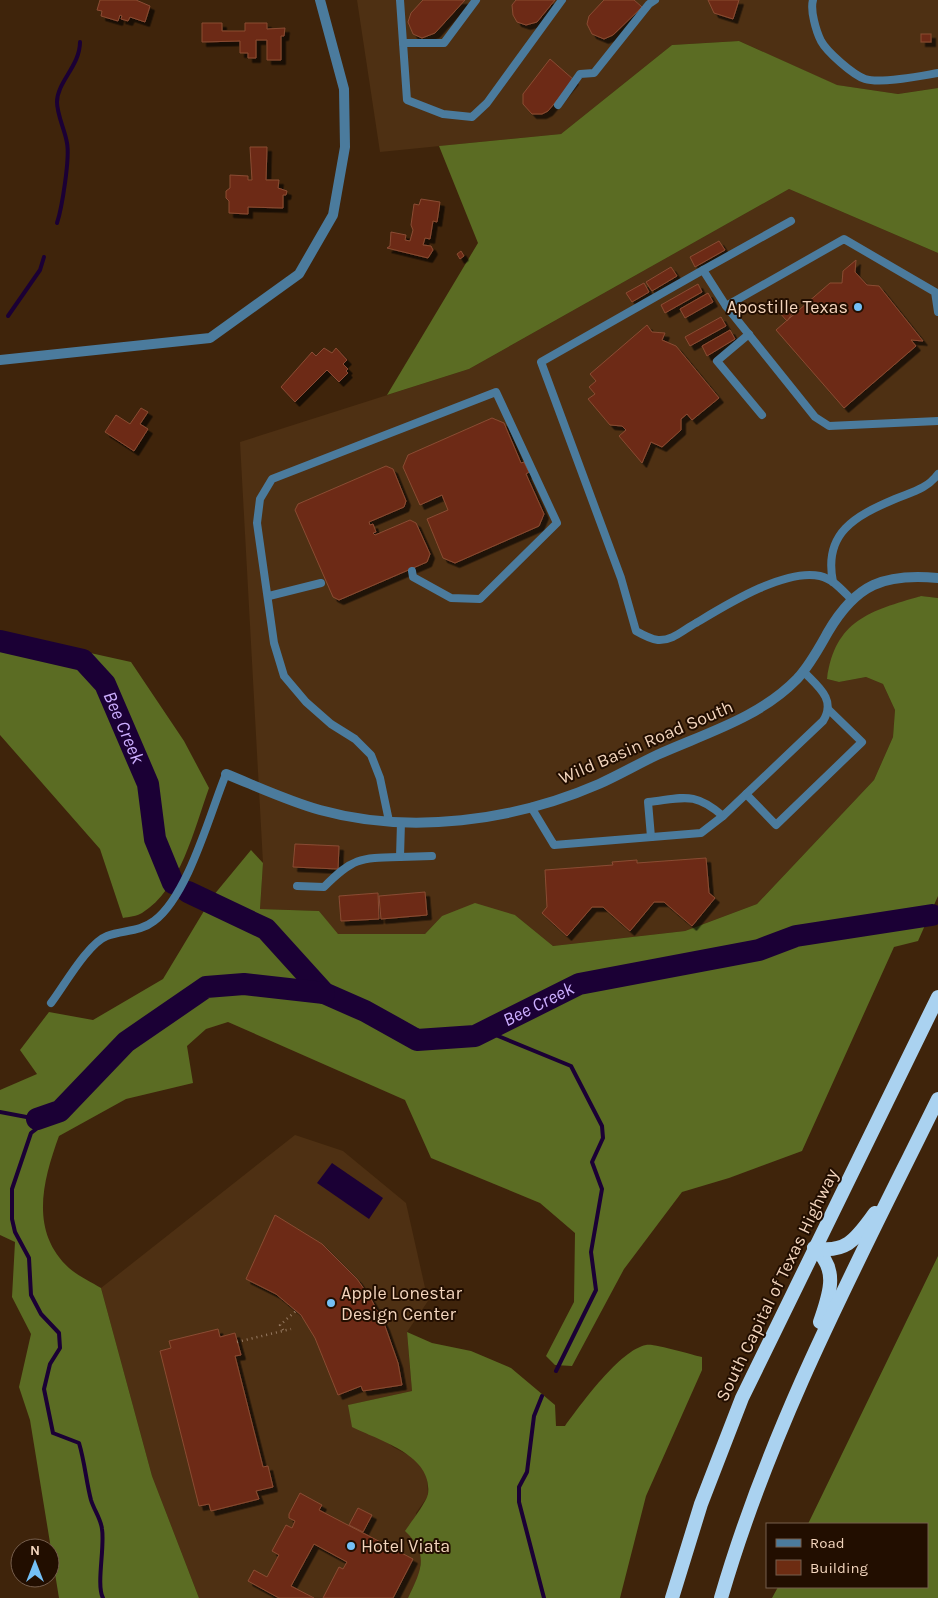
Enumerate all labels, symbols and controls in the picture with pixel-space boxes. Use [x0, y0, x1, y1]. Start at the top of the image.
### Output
place label: Apostille Texas [727, 296, 848, 318]
marker: Apostille Texas [852, 301, 864, 313]
water label: Bee Creek [98, 688, 149, 767]
street label: Wild Basin Road South [555, 695, 737, 789]
water label: Bee Creek [499, 977, 578, 1031]
street label: South Capital of Texas Highway [711, 1165, 843, 1405]
place label: Apple Lonestar Design Center [341, 1282, 462, 1325]
marker: Apple Lonestar Design Center [325, 1297, 337, 1309]
legend [766, 1523, 928, 1588]
text: Road [810, 1534, 845, 1552]
place label: Hotel Viata [361, 1535, 450, 1557]
north arrow [10, 1538, 60, 1588]
marker: Hotel Viata [345, 1540, 357, 1552]
text: N [30, 1542, 40, 1559]
text: Building [810, 1559, 868, 1577]

